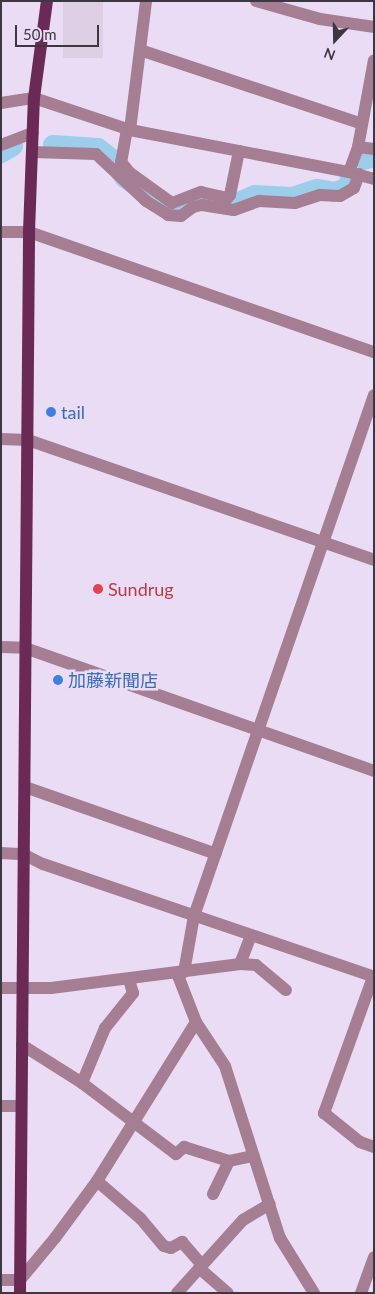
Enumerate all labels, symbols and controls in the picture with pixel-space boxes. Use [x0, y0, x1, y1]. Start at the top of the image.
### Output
scale bar [18, 15, 101, 47]
north arrow [310, 15, 360, 65]
text: 50 m [23, 25, 57, 43]
text: N [321, 45, 338, 64]
place label: tail [61, 401, 85, 423]
marker: tail [45, 406, 57, 418]
place label: Sundrug [108, 578, 174, 600]
marker: Sundrug [92, 583, 104, 595]
place label: 加藤新聞店 [68, 669, 158, 691]
marker: 加藤新聞店 [52, 674, 64, 686]

